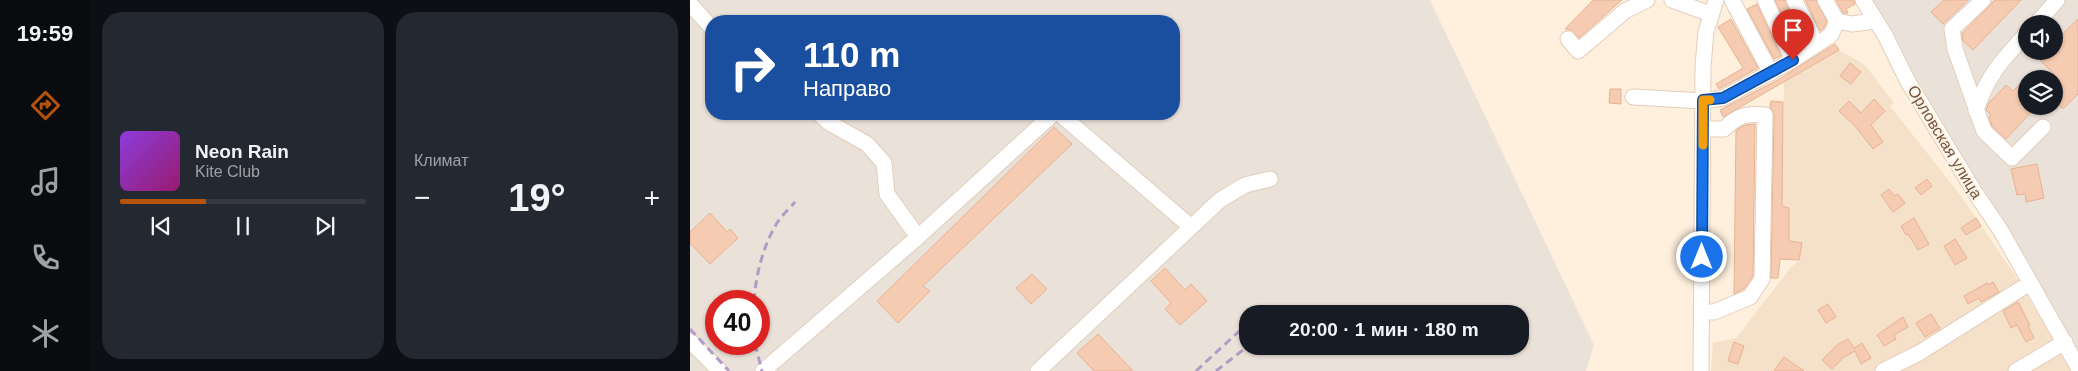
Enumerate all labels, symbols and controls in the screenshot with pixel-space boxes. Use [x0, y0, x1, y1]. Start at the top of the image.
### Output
pin [1772, 9, 1814, 60]
map controls [2018, 15, 2063, 115]
button: sound [2018, 15, 2063, 60]
icon: arrive [1779, 16, 1807, 44]
text: 19:59 [17, 21, 73, 46]
icon: right [720, 35, 785, 100]
text: 110 m [803, 35, 900, 74]
button: layers [2018, 70, 2063, 115]
text: Направо [803, 76, 891, 101]
street label: Орловская улица [1905, 82, 1986, 202]
icon: directions [28, 88, 63, 123]
text: Neon Rain [195, 141, 289, 162]
text: Климат [414, 152, 468, 169]
text: Kite Club [195, 163, 260, 180]
icon: music [28, 164, 63, 199]
text: 19° [508, 177, 566, 219]
text: − [414, 182, 430, 213]
text: + [644, 182, 660, 213]
icon: previous [147, 212, 175, 240]
icon: pause [229, 212, 257, 240]
icon: next [311, 212, 339, 240]
position arrow [1675, 230, 1727, 282]
icon: phone [28, 240, 63, 275]
speed limit sign: 40 [705, 290, 770, 355]
icon: climate [28, 316, 63, 351]
text: 20:00 · 1 мин · 180 m [1289, 319, 1479, 340]

